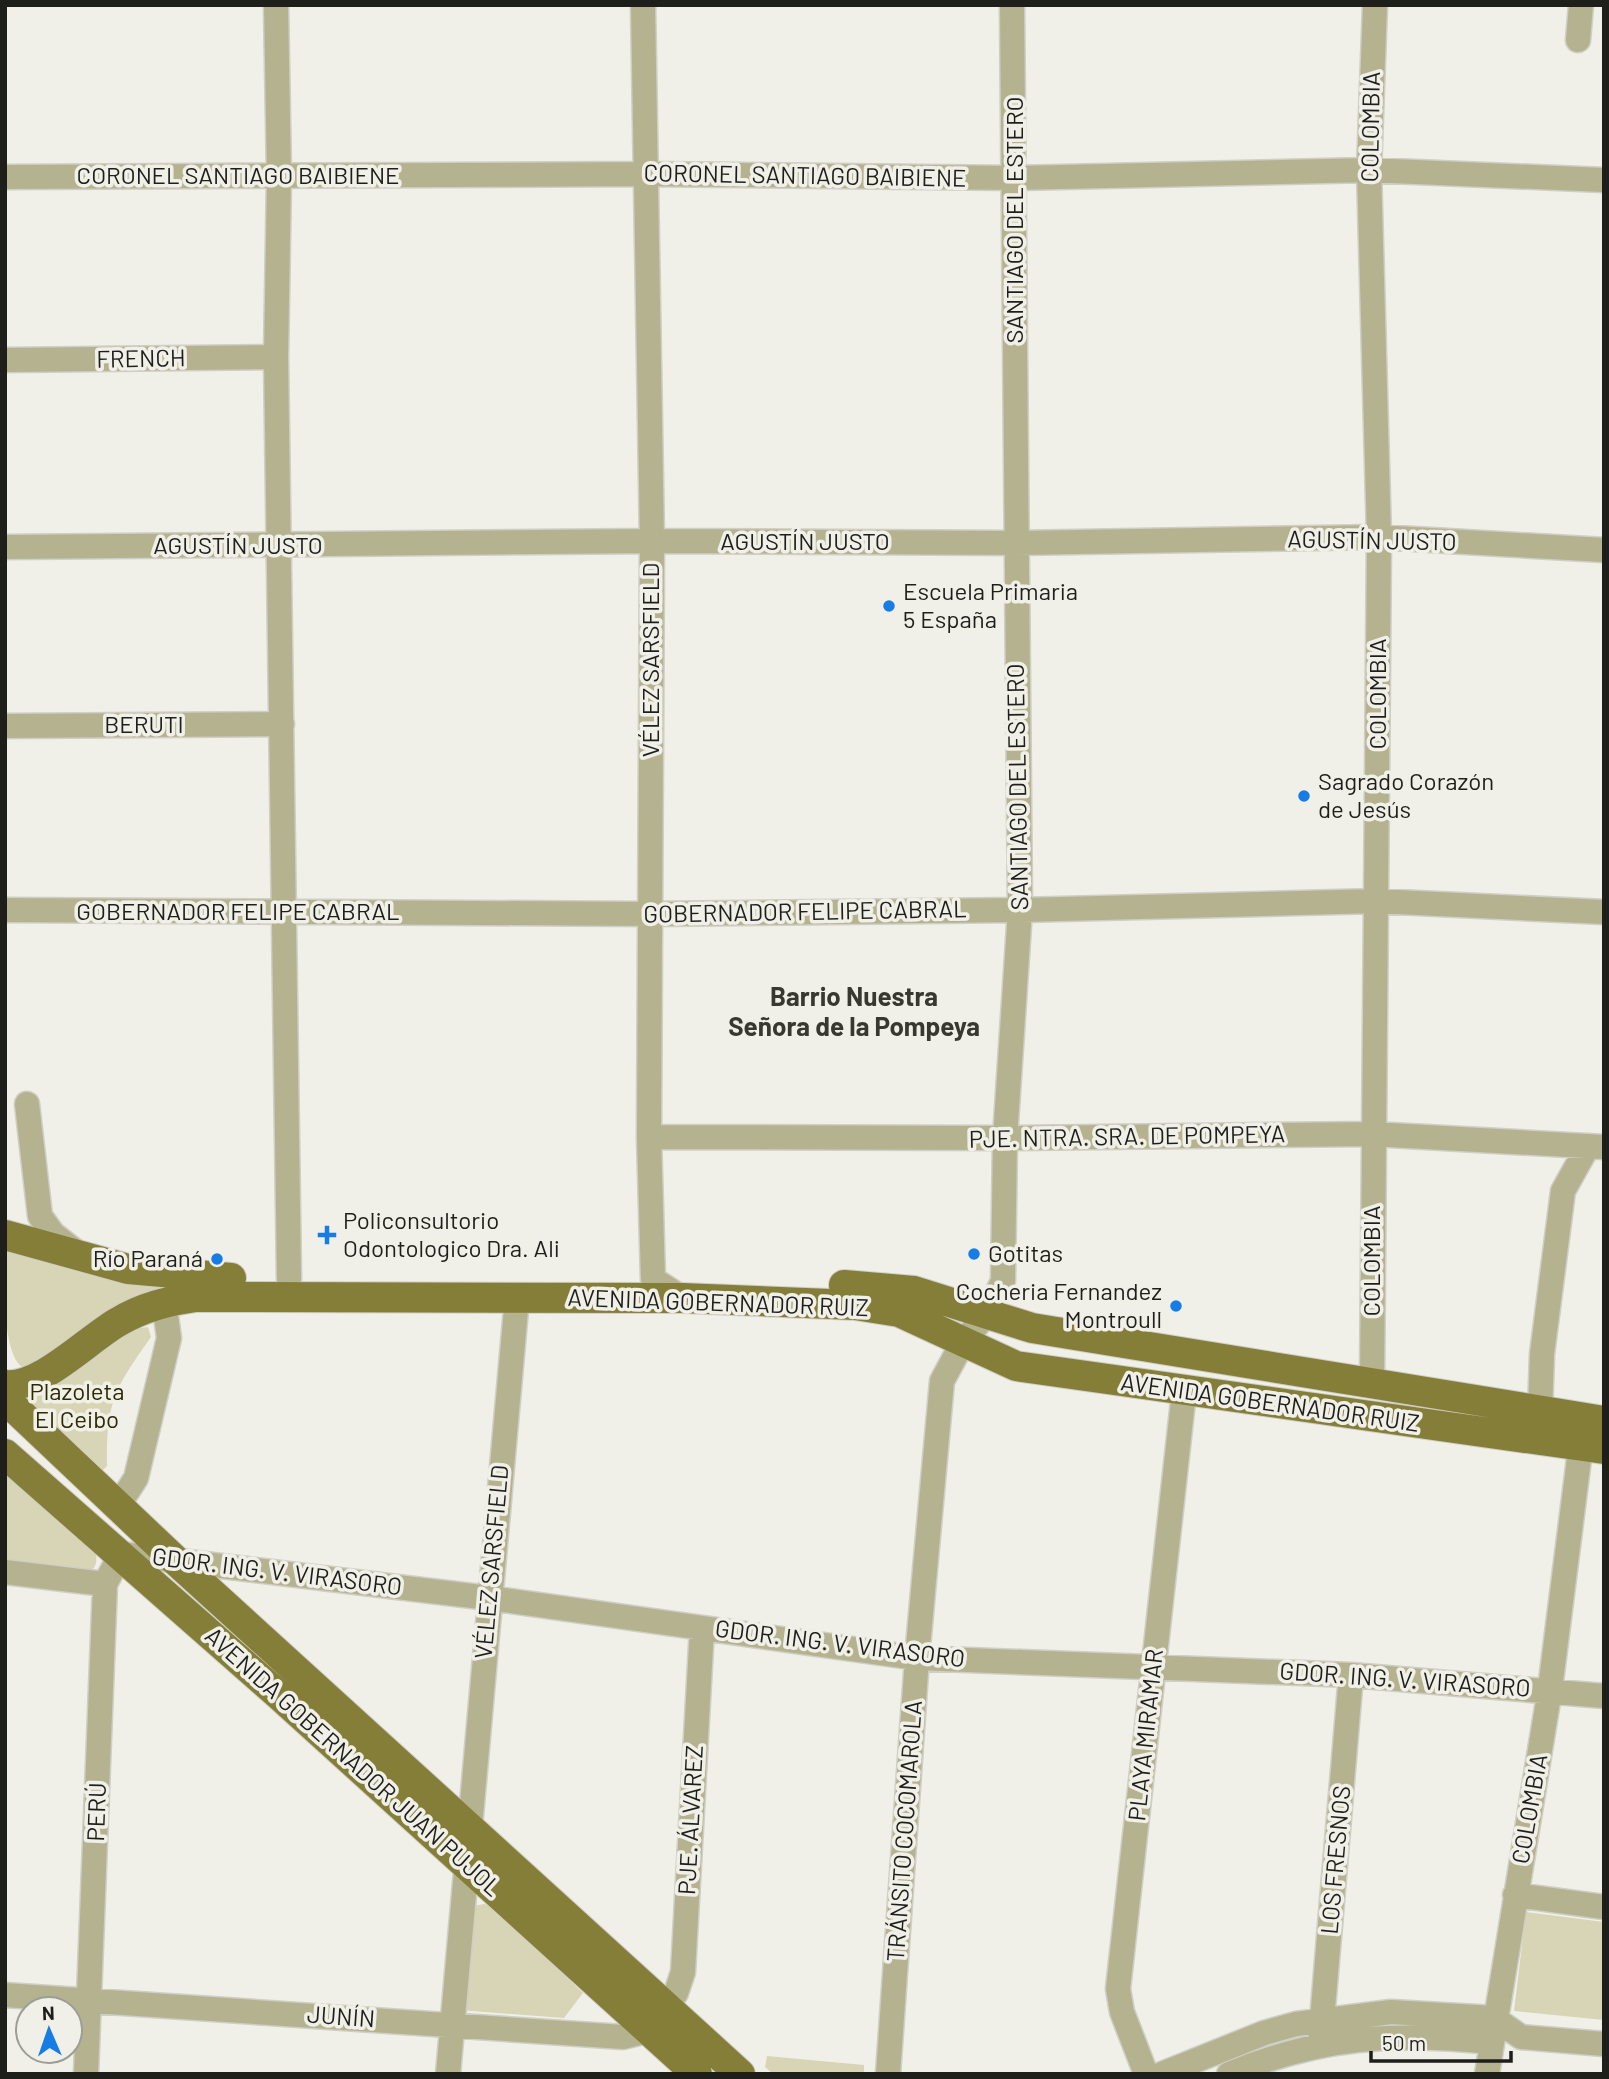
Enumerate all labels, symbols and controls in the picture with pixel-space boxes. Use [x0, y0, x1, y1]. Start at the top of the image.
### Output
street label: COLOMBIA [1354, 71, 1385, 183]
street label: SANTIAGO DEL ESTERO [999, 96, 1028, 344]
street label: CORONEL SANTIAGO BAIBIENE [643, 157, 967, 192]
street label: CORONEL SANTIAGO BAIBIENE [77, 160, 399, 189]
street label: FRENCH [96, 342, 186, 373]
street label: AGUSTÍN JUSTO [1287, 524, 1457, 555]
street label: AGUSTÍN JUSTO [720, 526, 890, 555]
street label: AGUSTÍN JUSTO [153, 530, 323, 559]
street label: VÉLEZ SARSFIELD [635, 563, 664, 757]
place label: Escuela Primaria 5 España [903, 576, 1078, 633]
marker: Escuela Primaria 5 España [881, 598, 897, 614]
street label: COLOMBIA [1362, 639, 1391, 749]
street label: SANTIAGO DEL ESTERO [1000, 663, 1033, 911]
street label: BERUTI [104, 709, 184, 738]
place label: Sagrado Corazón de Jesús [1318, 766, 1494, 823]
marker: Sagrado Corazón de Jesús [1296, 788, 1312, 804]
street label: GOBERNADOR FELIPE CABRAL [643, 893, 967, 928]
street label: GOBERNADOR FELIPE CABRAL [76, 896, 400, 925]
district label: Barrio Nuestra Señora de la Pompeya [728, 980, 980, 1041]
street label: PJE. NTRA. SRA. DE POMPEYA [969, 1118, 1285, 1153]
place label: Policonsultorio Odontologico Dra. Ali [343, 1205, 560, 1262]
street label: COLOMBIA [1356, 1206, 1385, 1316]
marker: Policonsultorio Odontologico Dra. Ali [317, 1225, 337, 1245]
place label: Gotitas [988, 1238, 1063, 1267]
place label: Río Paraná [93, 1243, 203, 1272]
marker: Gotitas [966, 1246, 982, 1262]
marker: Río Paraná [209, 1251, 225, 1267]
place label: Cocheria Fernandez Montroull [956, 1276, 1162, 1333]
street label: AVENIDA GOBERNADOR RUIZ [567, 1282, 869, 1321]
marker: Cocheria Fernandez Montroull [1168, 1298, 1184, 1314]
street label: AVENIDA GOBERNADOR RUIZ [1119, 1366, 1421, 1437]
park label: Plazoleta El Ceibo [30, 1376, 124, 1433]
street label: VÉLEZ SARSFIELD [468, 1464, 513, 1660]
street label: GDOR. ING. V. VIRASORO [151, 1541, 404, 1600]
street label: GDOR. ING. V. VIRASORO [714, 1613, 967, 1672]
street label: AVENIDA GOBERNADOR JUAN PUJOL [200, 1620, 508, 1902]
street label: PLAYA MIRAMAR [1121, 1647, 1168, 1822]
street label: GDOR. ING. V. VIRASORO [1279, 1655, 1532, 1702]
street label: TRÁNSITO COCOMAROLA [880, 1699, 927, 1963]
street label: PJE. ÁLVAREZ [671, 1744, 708, 1896]
street label: COLOMBIA [1505, 1752, 1552, 1866]
street label: PERÚ [80, 1782, 111, 1842]
street label: LOS FRESNOS [1314, 1784, 1355, 1936]
north arrow [14, 1995, 84, 2065]
street label: JUNÍN [306, 1999, 376, 2032]
text: N [42, 2001, 55, 2024]
scale bar [1371, 2020, 1511, 2064]
text: 50 m [1382, 2030, 1426, 2055]

